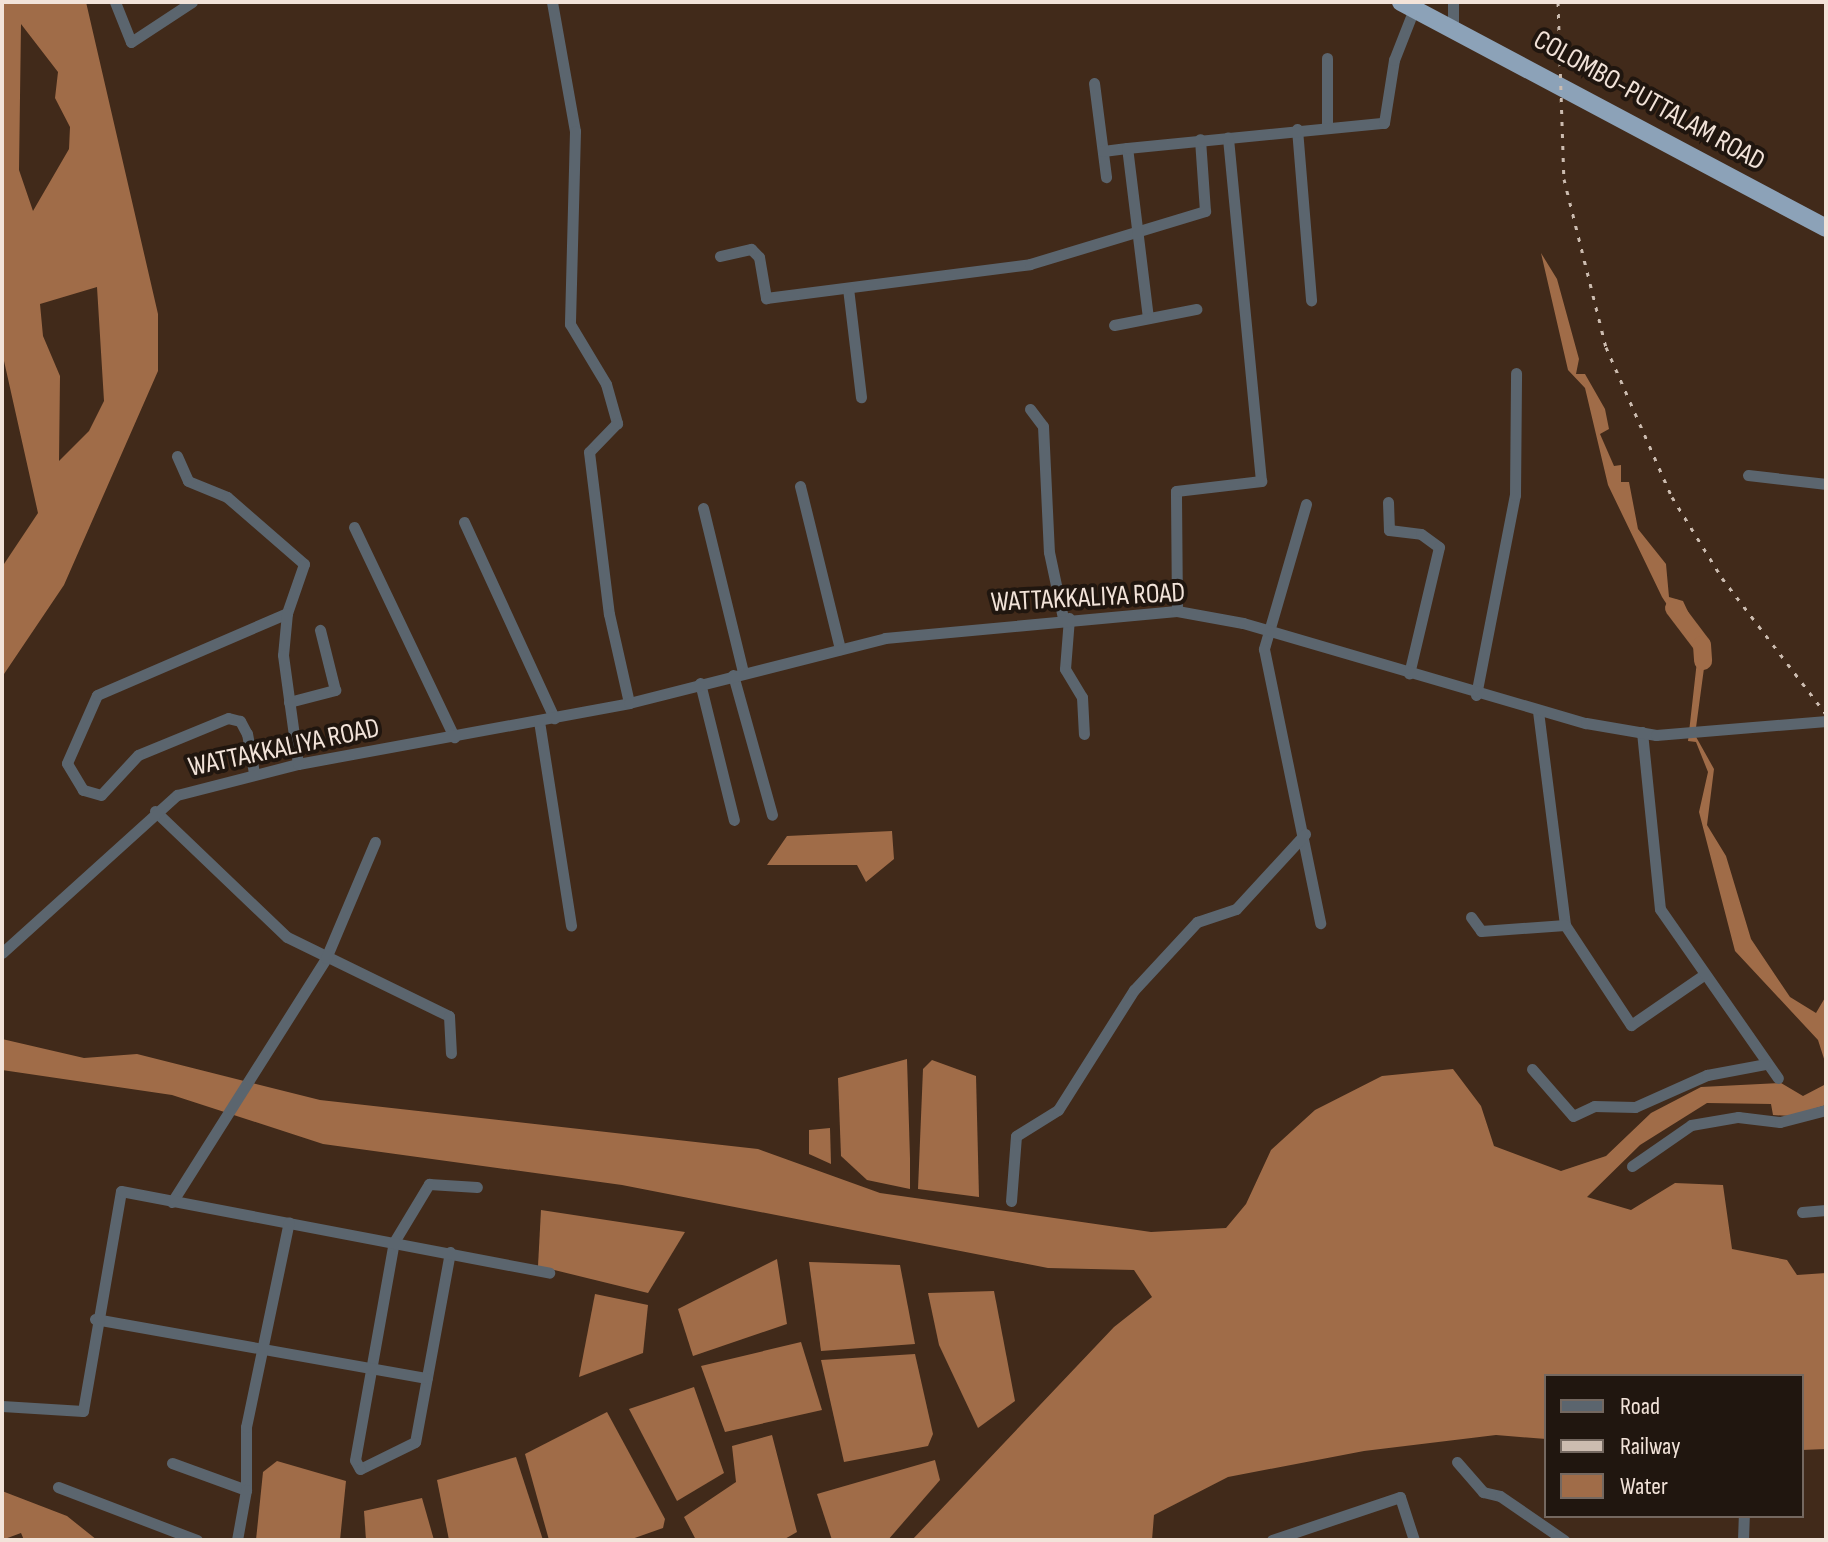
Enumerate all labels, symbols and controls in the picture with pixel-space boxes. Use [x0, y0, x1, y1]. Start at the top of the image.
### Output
street label: COLOMBO-PUTTALAM ROAD [1527, 23, 1771, 179]
street label: WATTAKKALIYA ROAD [990, 576, 1186, 620]
street label: WATTAKKALIYA ROAD [185, 711, 383, 785]
legend [1544, 1374, 1804, 1518]
text: Road [1620, 1392, 1660, 1421]
text: Railway [1620, 1432, 1680, 1461]
text: Water [1620, 1472, 1668, 1501]

